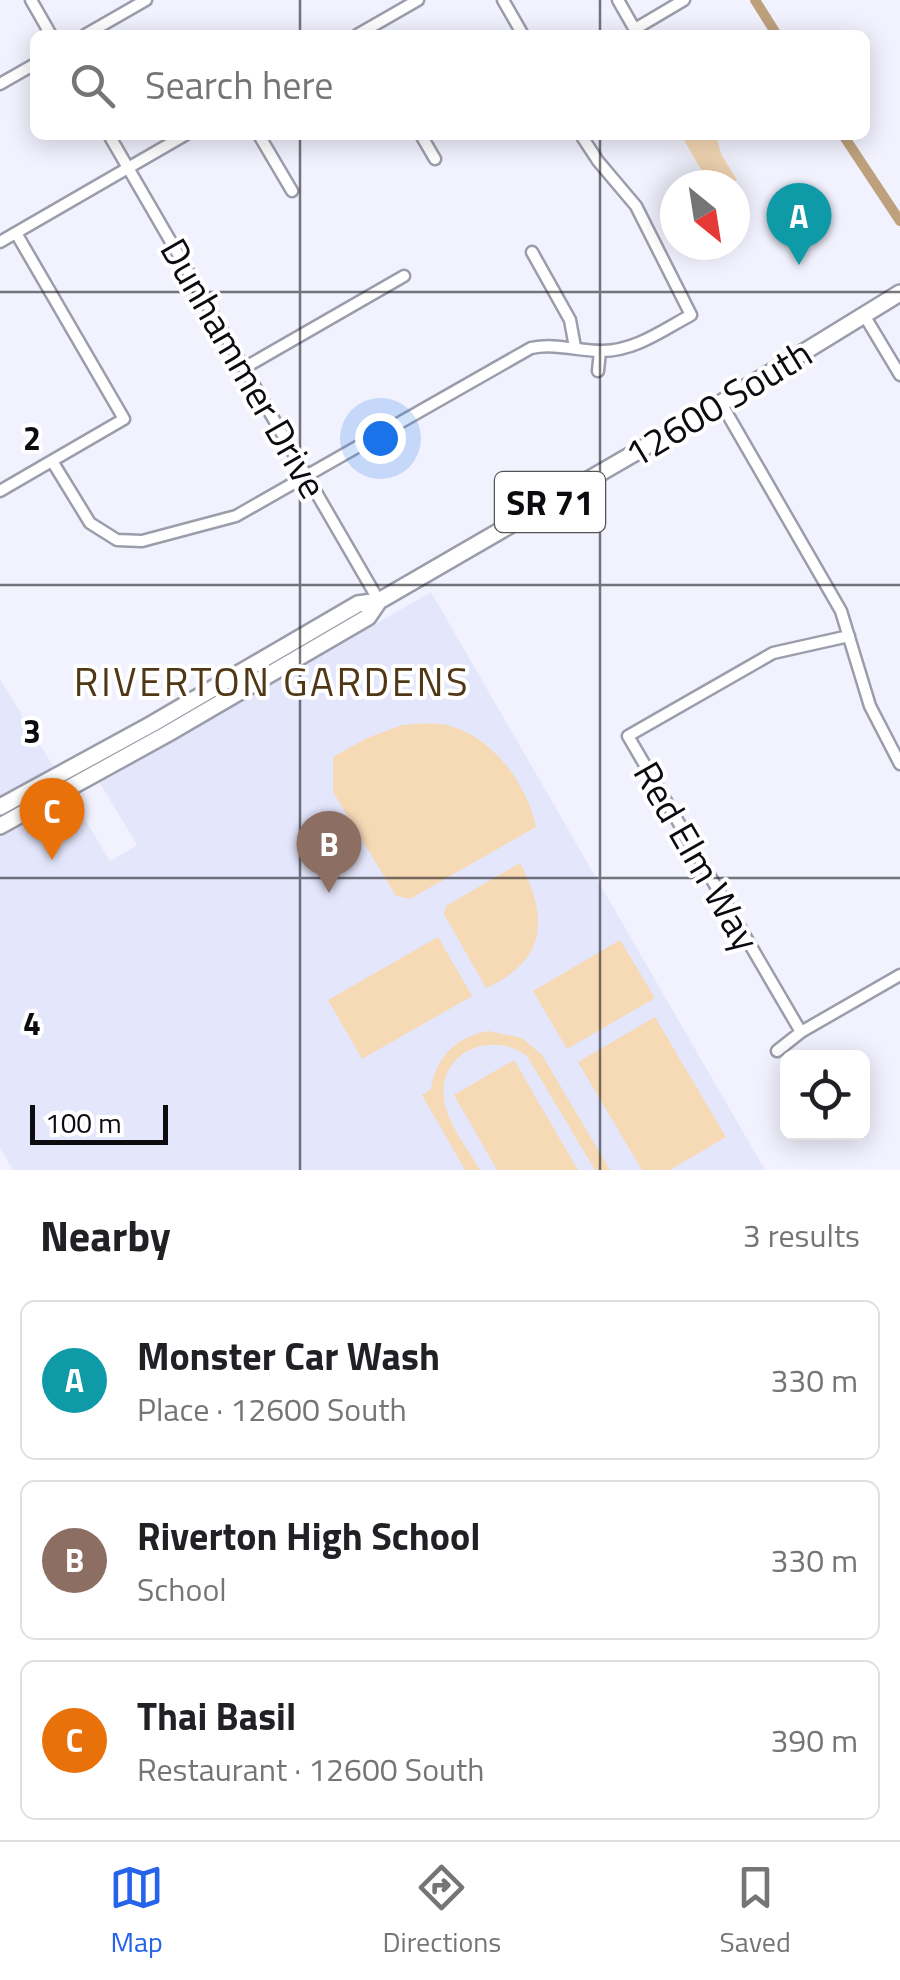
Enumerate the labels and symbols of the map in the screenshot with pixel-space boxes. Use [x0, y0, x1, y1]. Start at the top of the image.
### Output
north arrow [660, 170, 750, 260]
pin: A [766, 182, 832, 265]
street label: Dunhammer Drive [146, 227, 342, 509]
street label: 12600 South [613, 324, 823, 482]
your location [355, 413, 406, 464]
text: 2 [23, 414, 41, 462]
road number: SR 71 [495, 472, 605, 532]
district label: RIVERTON GARDENS [74, 651, 470, 712]
text: 3 [23, 707, 41, 755]
street label: Red Elm Way [619, 750, 775, 962]
pin: C [20, 778, 84, 860]
pin: B [296, 810, 362, 893]
text: 4 [23, 999, 41, 1047]
scale bar [30, 1100, 168, 1144]

